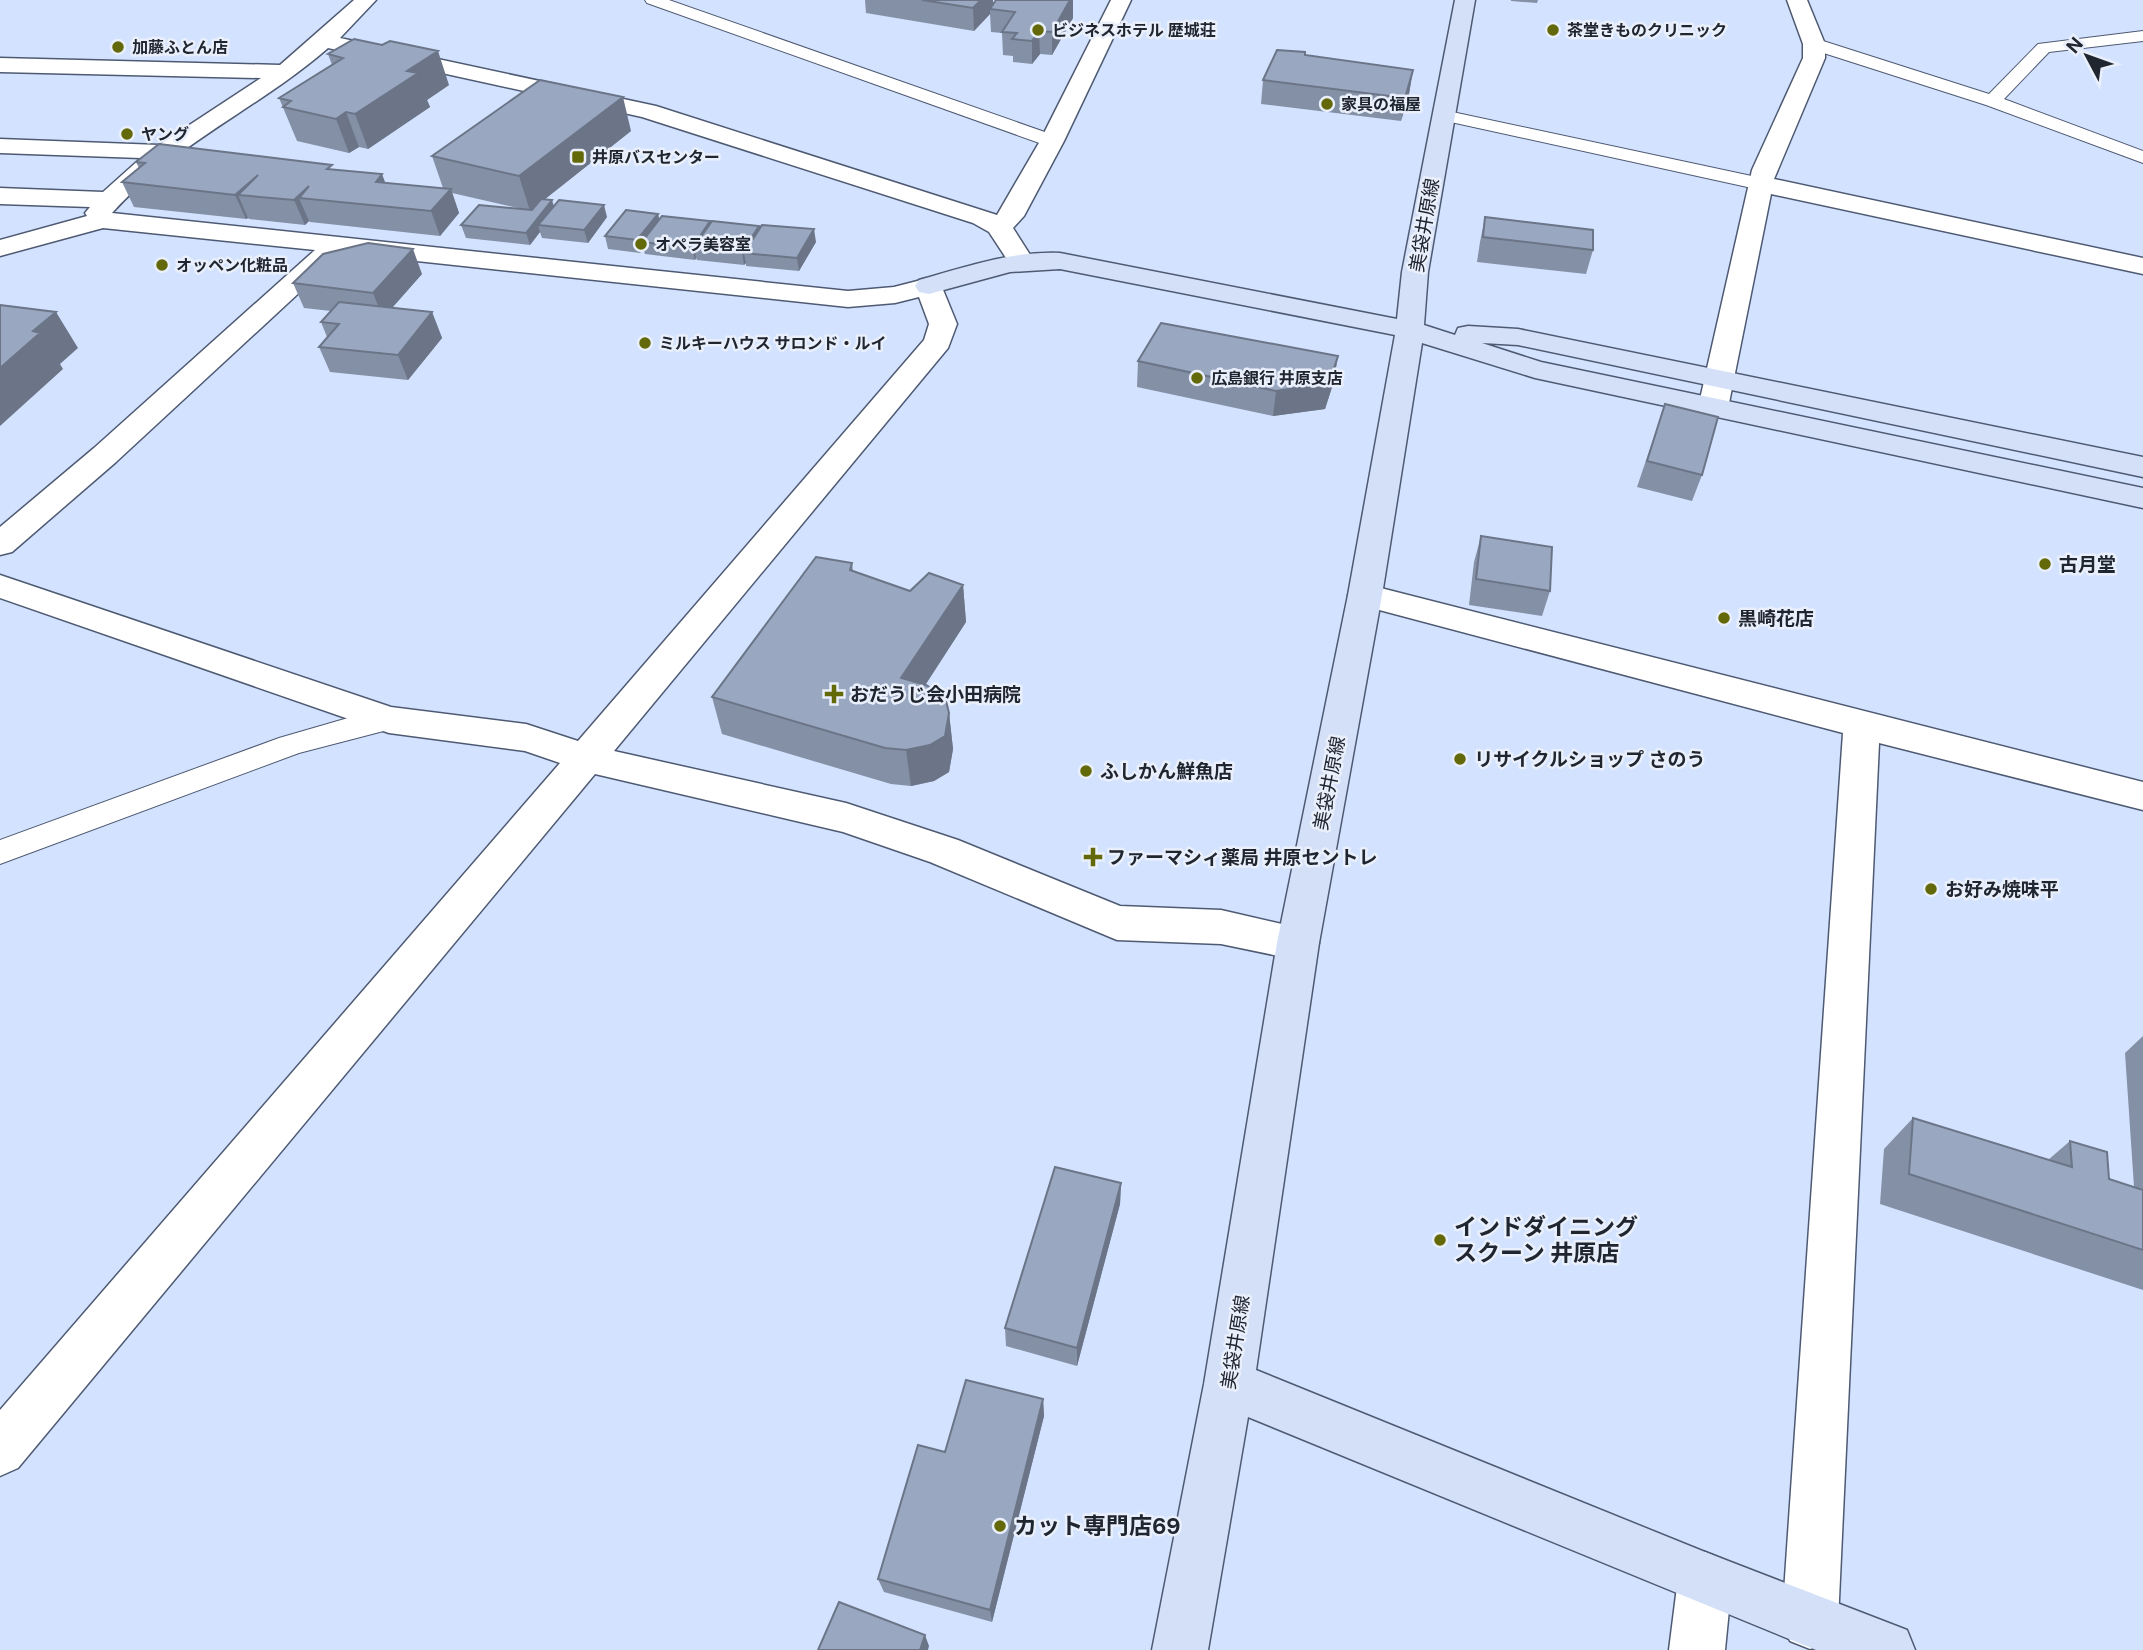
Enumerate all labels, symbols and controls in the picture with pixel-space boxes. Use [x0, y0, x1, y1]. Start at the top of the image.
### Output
place label: ビジネスホテル 歴城荘 [1052, 20, 1216, 41]
place label: 茶堂きものクリニック [1567, 20, 1727, 41]
north arrow [2052, 21, 2122, 91]
marker: ビジネスホテル 歴城荘 [1030, 22, 1046, 38]
marker: 茶堂きものクリニック [1545, 22, 1561, 38]
text: N [2061, 32, 2089, 59]
place label: 加藤ふとん店 [132, 37, 228, 58]
marker: 加藤ふとん店 [110, 39, 126, 55]
place label: 家具の福屋 [1341, 94, 1421, 115]
marker: 家具の福屋 [1319, 96, 1335, 112]
place label: ヤング [141, 124, 189, 145]
marker: ヤング [119, 126, 135, 142]
place label: 井原バスセンター [592, 147, 720, 168]
marker: 井原バスセンター [570, 149, 586, 165]
street label: 美袋井原線 [1404, 176, 1445, 274]
place label: オペラ美容室 [655, 234, 751, 255]
marker: オペラ美容室 [633, 236, 649, 252]
place label: オッペン化粧品 [176, 255, 288, 276]
marker: オッペン化粧品 [154, 257, 170, 273]
place label: ミルキーハウス サロンド・ルイ [659, 333, 886, 354]
marker: ミルキーハウス サロンド・ルイ [637, 335, 653, 351]
place label: 広島銀行 井原支店 [1211, 368, 1343, 389]
marker: 広島銀行 井原支店 [1189, 370, 1205, 386]
place label: 古月堂 [2059, 552, 2116, 577]
marker: 古月堂 [2037, 556, 2053, 572]
place label: 黒崎花店 [1738, 606, 1814, 631]
marker: 黒崎花店 [1716, 610, 1732, 626]
place label: おだうじ会小田病院 [850, 682, 1021, 707]
marker: おだうじ会小田病院 [824, 684, 844, 704]
street label: 美袋井原線 [1308, 734, 1351, 832]
place label: リサイクルショップ さのう [1474, 747, 1706, 772]
marker: リサイクルショップ さのう [1452, 751, 1468, 767]
place label: ふしかん鮮魚店 [1100, 759, 1233, 784]
marker: ふしかん鮮魚店 [1078, 763, 1094, 779]
place label: ファーマシィ薬局 井原セントレ [1107, 845, 1377, 870]
marker: ファーマシィ薬局 井原セントレ [1085, 849, 1101, 865]
place label: お好み焼味平 [1945, 877, 2059, 902]
marker: お好み焼味平 [1923, 881, 1939, 897]
place label: インドダイニング スクーン 井原店 [1454, 1212, 1638, 1268]
marker: インドダイニング スクーン 井原店 [1432, 1232, 1448, 1248]
street label: 美袋井原線 [1216, 1293, 1255, 1391]
place label: カット専門店69 [1014, 1511, 1181, 1541]
marker: カット専門店69 [992, 1518, 1008, 1534]

